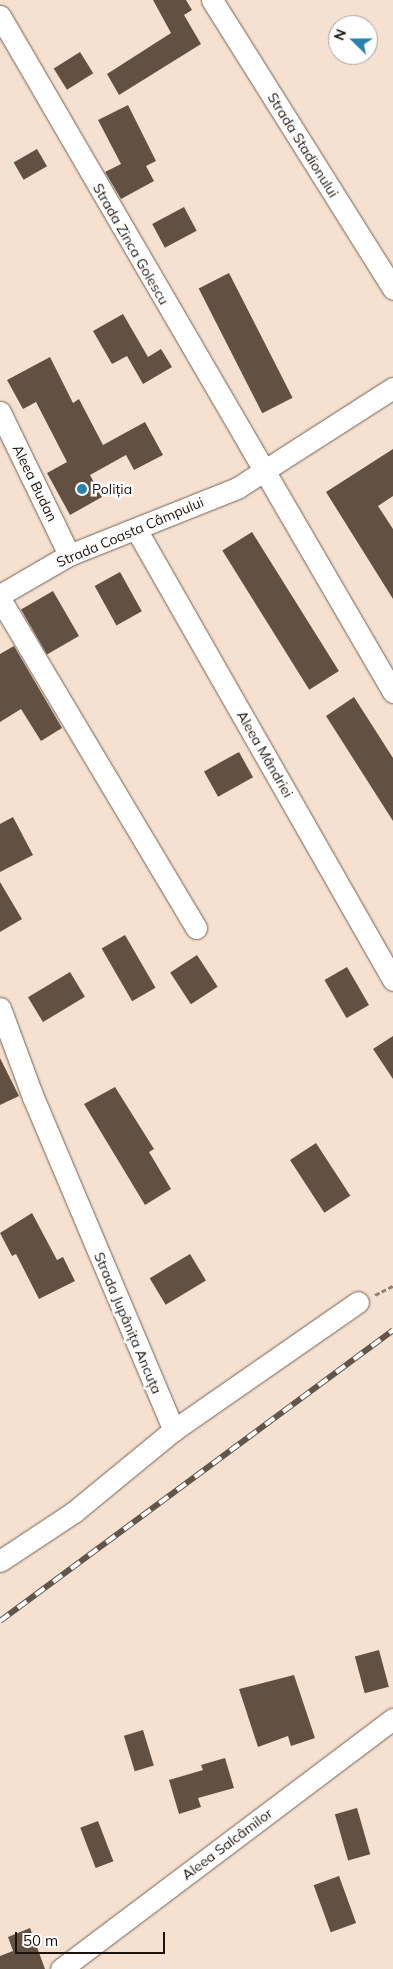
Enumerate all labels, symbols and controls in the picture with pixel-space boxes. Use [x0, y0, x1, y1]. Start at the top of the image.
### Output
north arrow [328, 15, 378, 65]
text: N [330, 26, 350, 43]
street label: Strada Stadionului [264, 90, 342, 200]
street label: Strada Zinca Golescu [89, 180, 173, 308]
street label: Aleea Budan [9, 442, 61, 524]
place label: Poliția [92, 481, 132, 497]
marker: Poliția [76, 483, 88, 495]
street label: Strada Coasta Câmpului [54, 493, 206, 571]
street label: Aleea Mândriei [233, 708, 297, 800]
street label: Strada Jupânița Ancuța [91, 1250, 165, 1396]
street label: Aleea Salcâmilor [179, 1805, 275, 1883]
scale bar [18, 1922, 168, 1954]
text: 50 m [23, 1931, 58, 1950]

